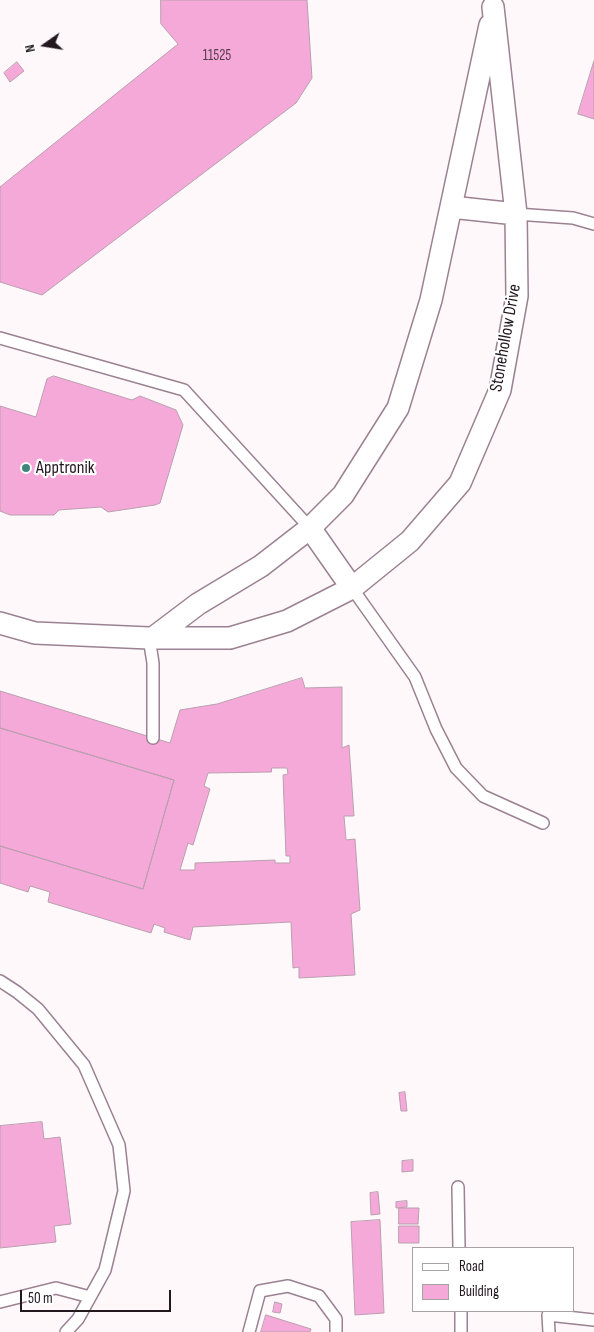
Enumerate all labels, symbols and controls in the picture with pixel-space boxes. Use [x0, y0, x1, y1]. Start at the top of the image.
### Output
north arrow [20, 20, 70, 70]
text: N [21, 43, 39, 54]
house number: 11525 [203, 47, 231, 65]
street label: Stonehollow Drive [486, 282, 526, 394]
place label: Apptronik [36, 457, 95, 479]
marker: Apptronik [20, 462, 32, 474]
legend [412, 1247, 574, 1312]
text: Road [459, 1257, 484, 1276]
scale bar [22, 1280, 174, 1312]
text: Building [459, 1282, 499, 1301]
text: 50 m [28, 1289, 53, 1308]

